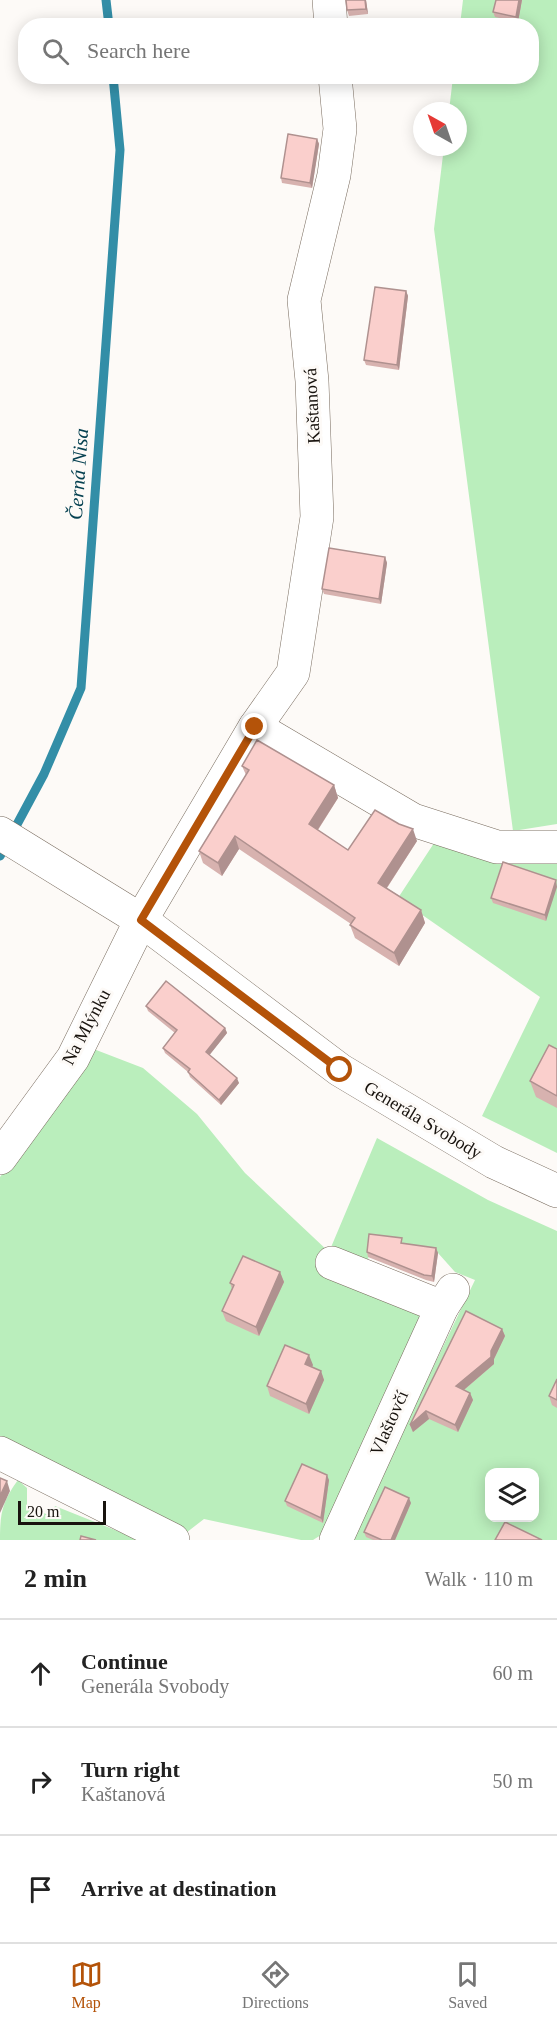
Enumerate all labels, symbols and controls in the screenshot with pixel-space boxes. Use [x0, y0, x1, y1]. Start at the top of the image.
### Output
search box [18, 18, 539, 84]
icon: search [39, 35, 72, 68]
text: Search here [87, 38, 190, 63]
north arrow [413, 102, 467, 156]
street label: Kaštanová [300, 368, 324, 444]
water label: Černá Nisa [63, 427, 92, 520]
route end [241, 713, 267, 739]
street label: Na Mlýnku [58, 986, 114, 1068]
route start [326, 1056, 352, 1082]
street label: Generála Svobody [361, 1077, 485, 1163]
street label: Vlaštovčí [366, 1387, 412, 1459]
map controls [485, 1468, 539, 1522]
button: layers [485, 1468, 539, 1522]
scale bar [18, 1498, 106, 1526]
text: 20 m [27, 1503, 59, 1520]
text: 2 min [24, 1564, 87, 1593]
text: Walk · 110 m [425, 1568, 533, 1590]
text: Continue [81, 1649, 168, 1674]
icon: ahead [24, 1657, 57, 1690]
text: 60 m [492, 1662, 533, 1684]
text: Generála Svobody [81, 1675, 229, 1697]
text: Turn right [81, 1757, 180, 1782]
icon: right [24, 1765, 57, 1798]
text: 50 m [492, 1770, 533, 1792]
text: Kaštanová [81, 1783, 165, 1805]
icon: arrive [24, 1873, 57, 1906]
text: Arrive at destination [81, 1876, 277, 1901]
tab: Map [70, 1958, 103, 2012]
tab: Directions [242, 1958, 309, 2012]
tab: Saved [448, 1958, 487, 2012]

